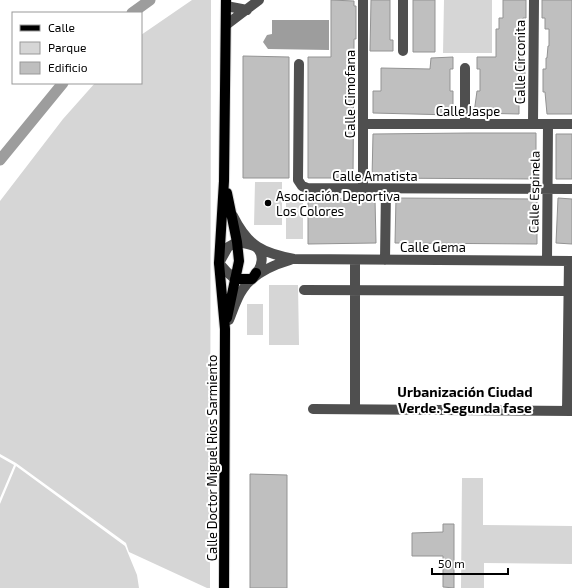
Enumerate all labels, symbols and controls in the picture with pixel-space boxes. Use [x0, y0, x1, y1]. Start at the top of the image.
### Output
legend [12, 12, 142, 84]
text: Calle [48, 20, 75, 34]
street label: Calle Circonita [512, 20, 528, 104]
text: Parque [48, 40, 86, 54]
street label: Calle Cimofana [342, 50, 358, 138]
text: Edificio [48, 60, 88, 74]
street label: Calle Jaspe [436, 103, 500, 119]
street label: Calle Espinela [525, 151, 543, 233]
street label: Calle Amatista [332, 168, 418, 184]
place label: Asociación Deportiva Los Colores [276, 188, 400, 219]
marker: Asociación Deportiva Los Colores [263, 198, 273, 208]
street label: Calle Gema [400, 239, 466, 255]
street label: Calle Doctor Miguel Rios Sarmiento [204, 355, 220, 561]
district label: Urbanización Ciudad Verde. Segunda fase [397, 383, 533, 416]
scale bar [432, 550, 508, 576]
text: 50 m [438, 556, 465, 570]

